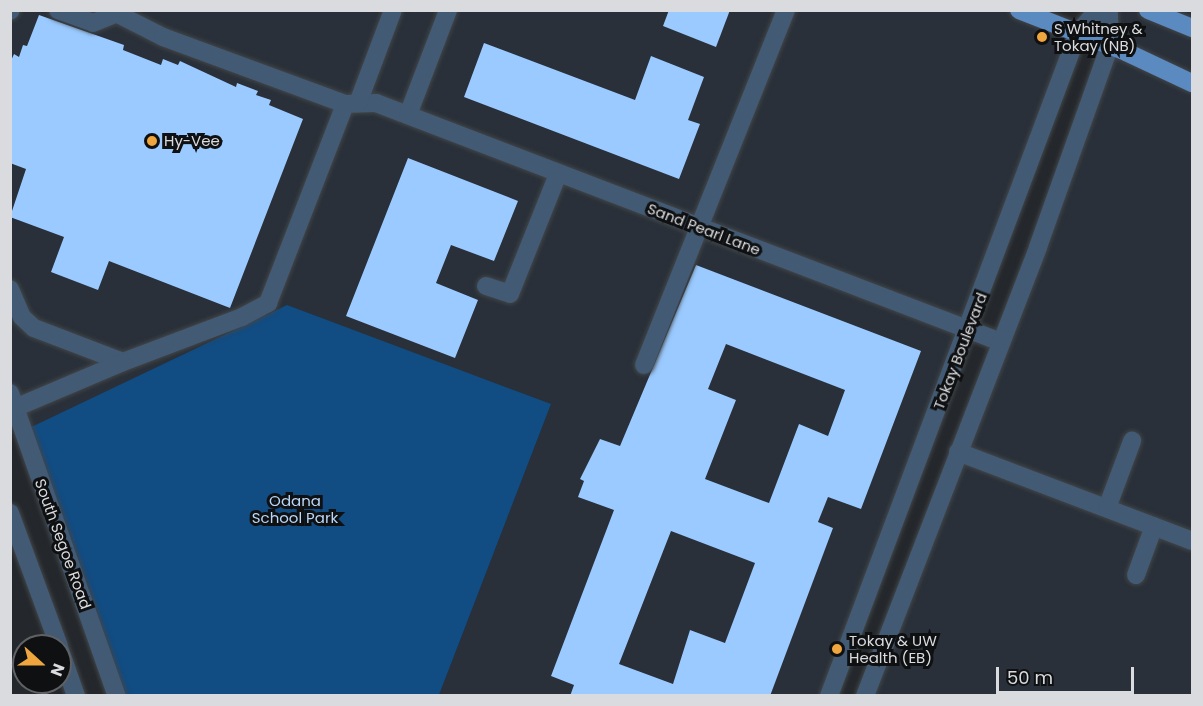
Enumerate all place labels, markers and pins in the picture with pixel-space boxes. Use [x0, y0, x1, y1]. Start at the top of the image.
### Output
place label: S Whitney & Tokay (NB) [1054, 19, 1143, 54]
marker: S Whitney & Tokay (NB) [1035, 30, 1049, 44]
place label: Hy-Vee [164, 132, 220, 150]
marker: Hy-Vee [145, 134, 159, 148]
place label: Tokay & UW Health (EB) [849, 631, 937, 666]
marker: Tokay & UW Health (EB) [830, 642, 844, 656]

